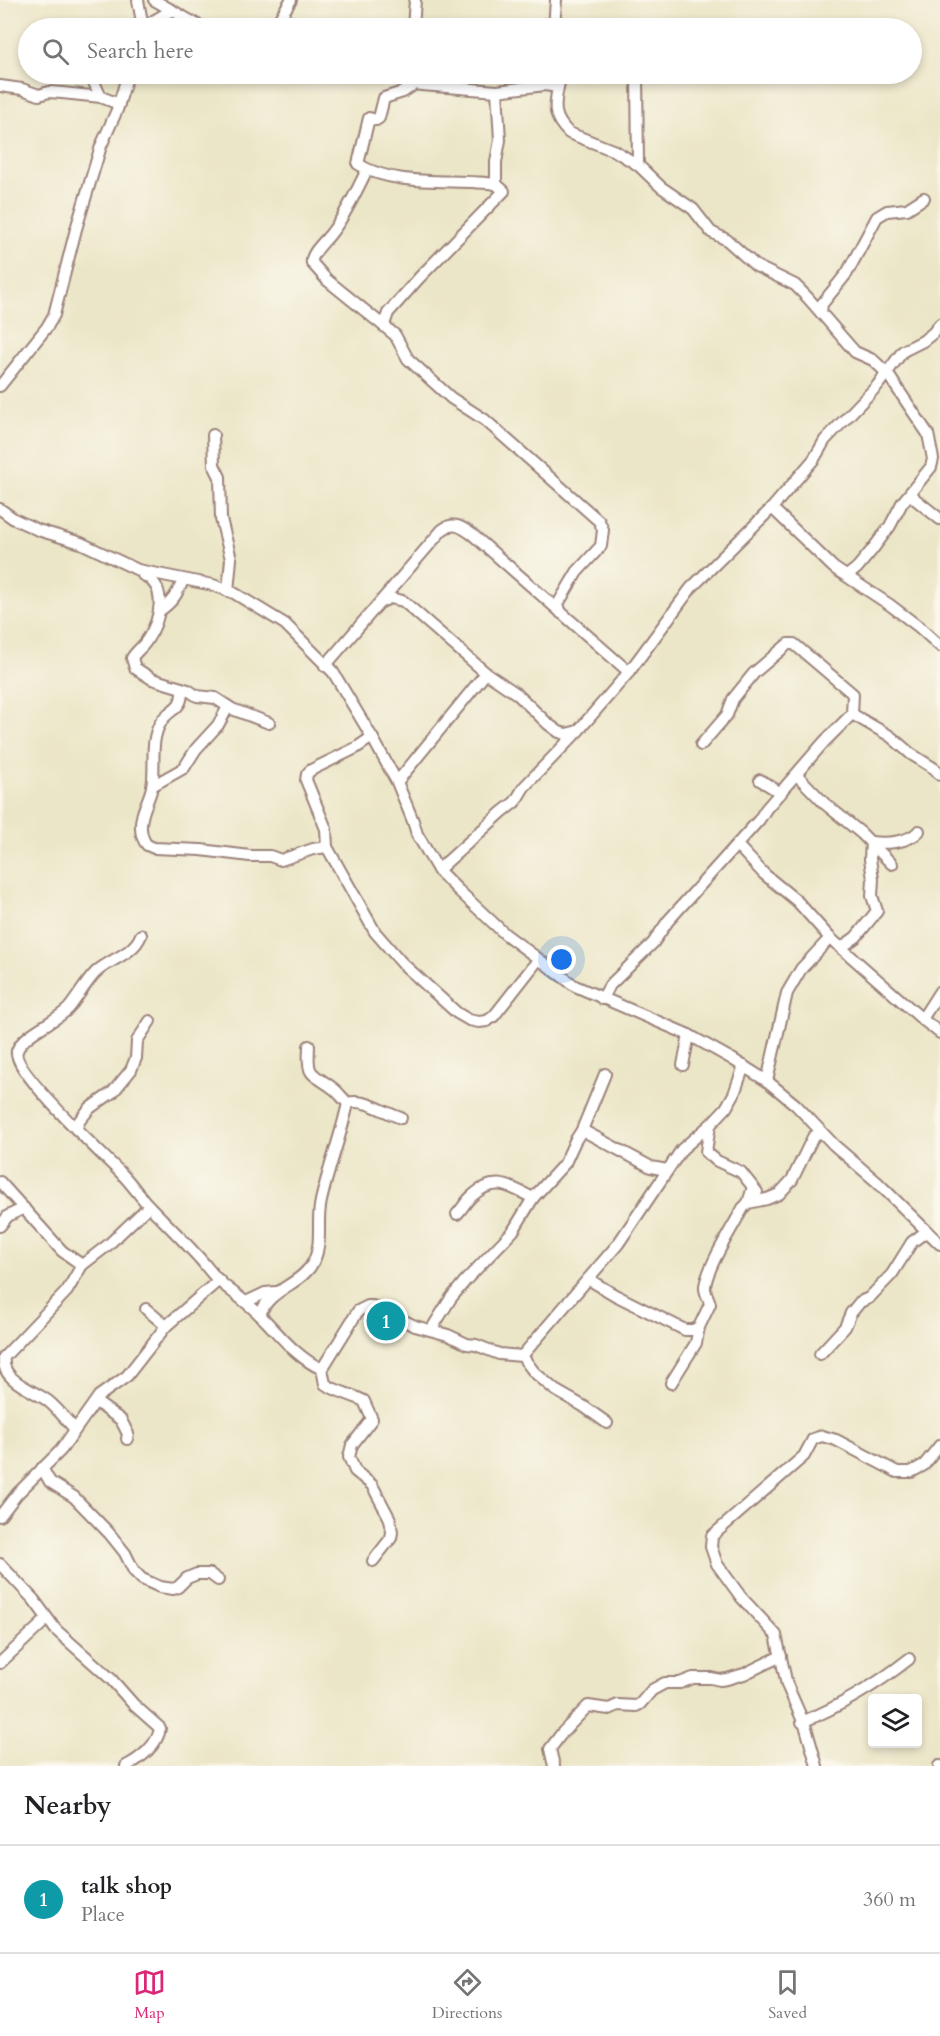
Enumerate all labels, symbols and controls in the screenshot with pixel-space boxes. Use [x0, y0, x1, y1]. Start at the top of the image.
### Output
search box [18, 18, 922, 84]
icon: search [39, 35, 72, 68]
text: Search here [87, 36, 194, 66]
your location [547, 945, 576, 974]
pin: 1 [366, 1298, 406, 1344]
map controls [868, 1694, 922, 1748]
button: layers [868, 1694, 922, 1748]
text: Nearby [24, 1788, 112, 1823]
text: talk shop [81, 1871, 172, 1901]
text: 1 [38, 1886, 49, 1913]
text: 360 m [863, 1886, 916, 1913]
text: Place [81, 1901, 125, 1928]
tab: Map [133, 1966, 166, 2024]
tab: Directions [432, 1966, 502, 2024]
tab: Saved [768, 1966, 807, 2024]

